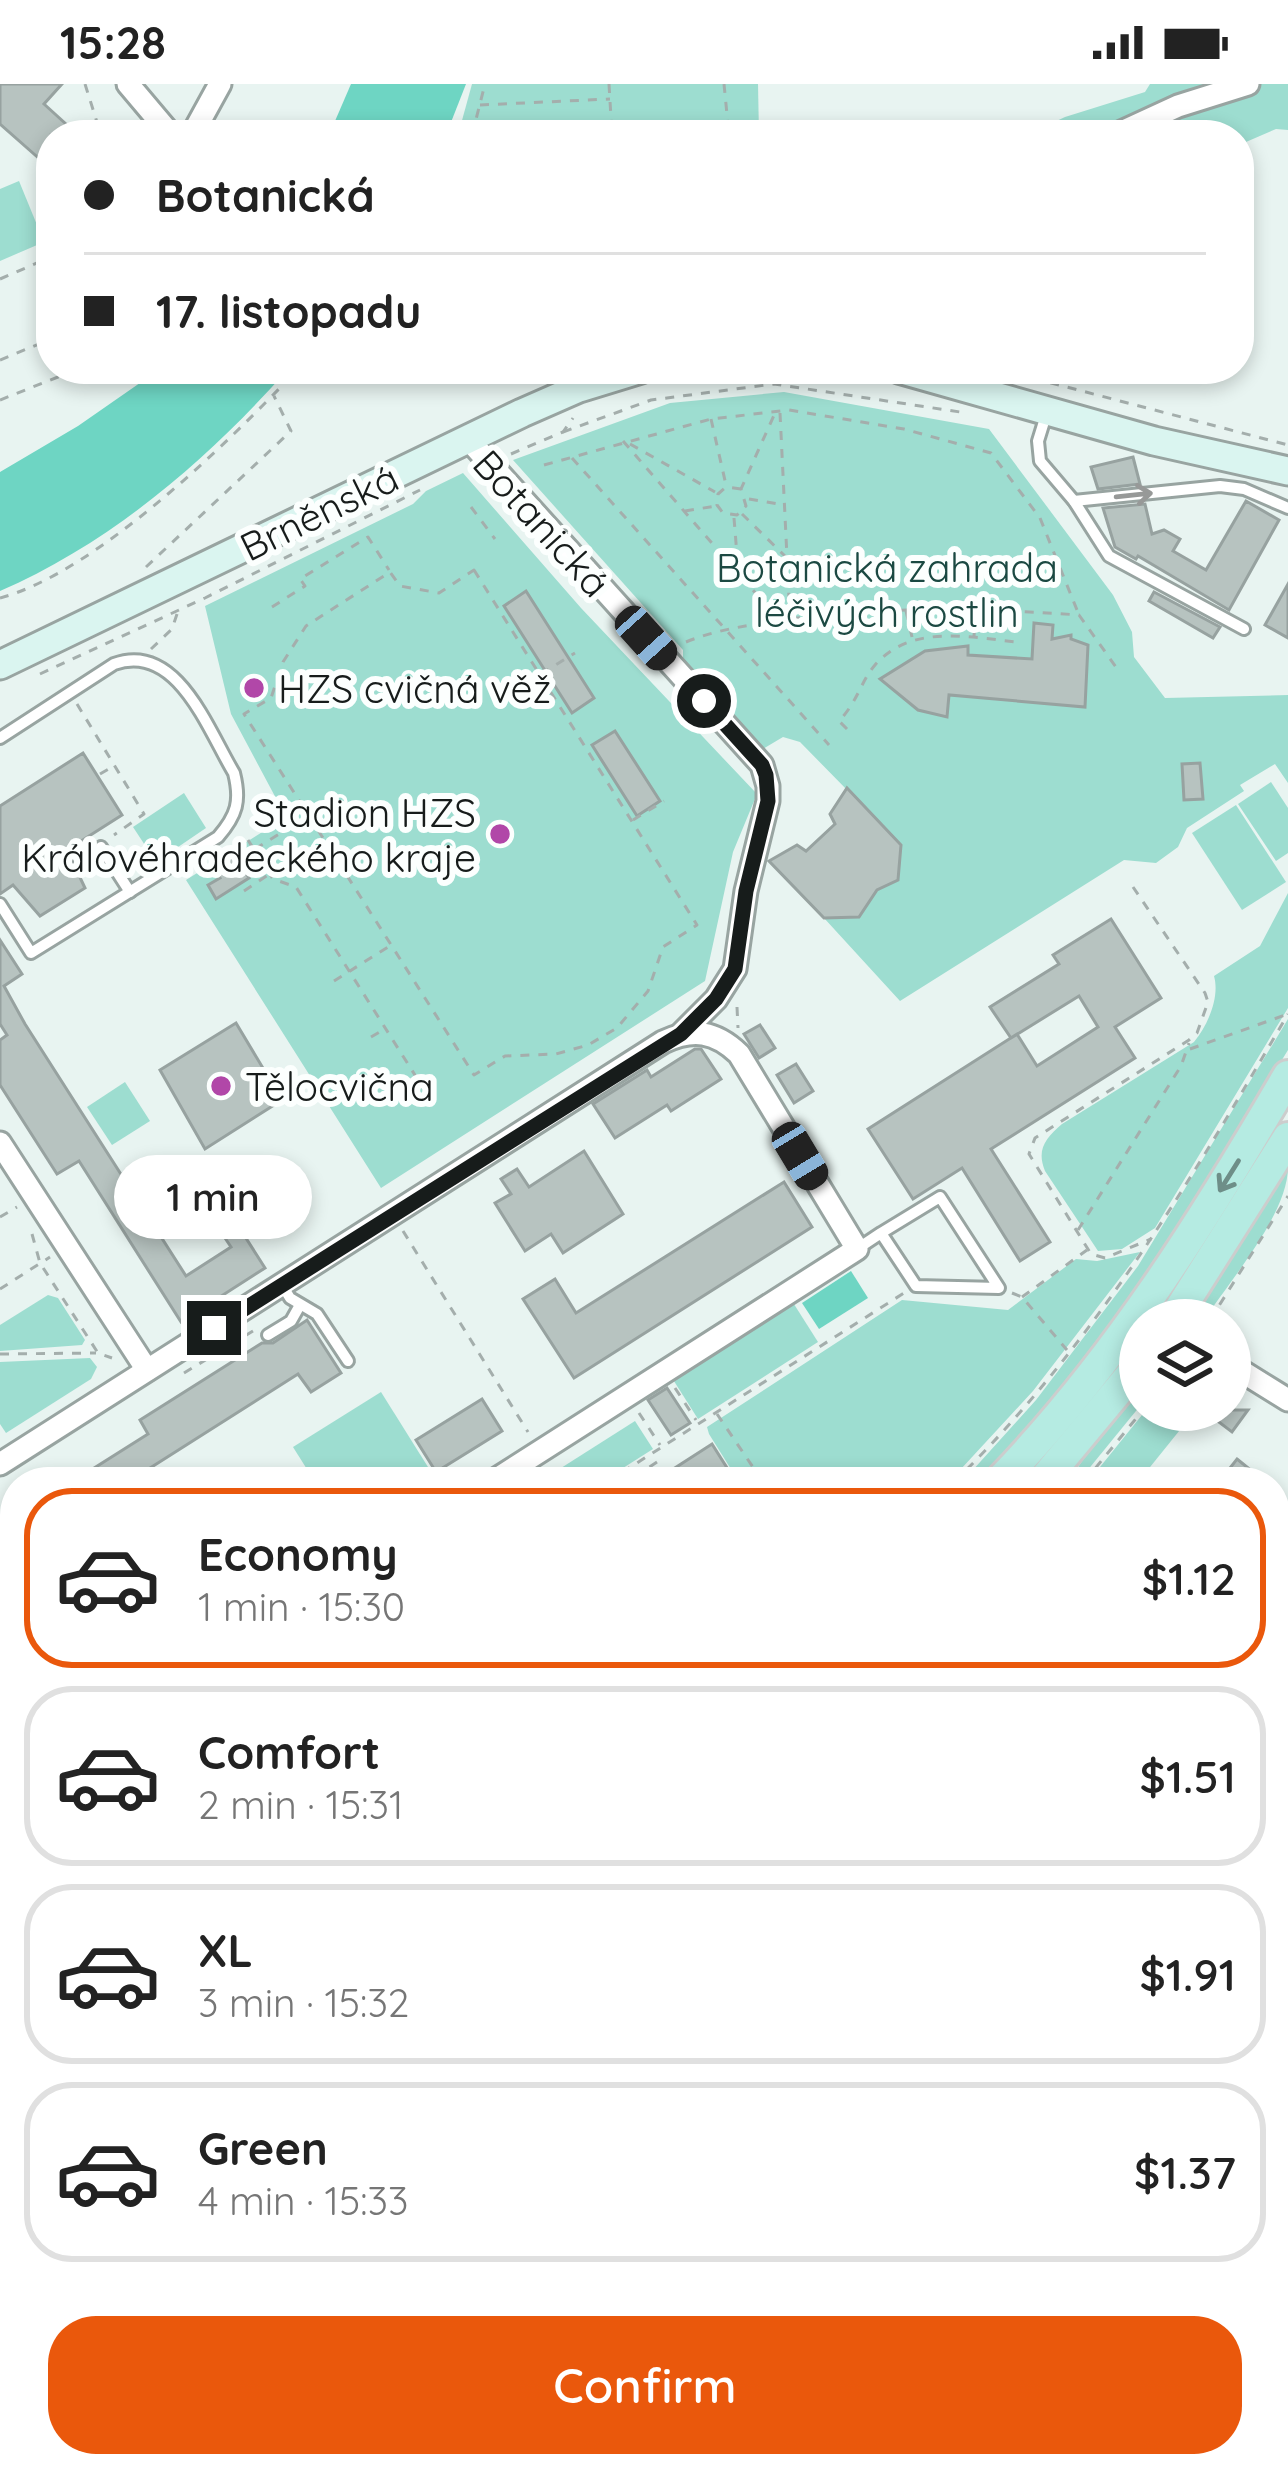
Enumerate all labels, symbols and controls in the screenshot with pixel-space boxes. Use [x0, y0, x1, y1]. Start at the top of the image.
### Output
text: 15:28 [60, 14, 166, 70]
text: Botanická [156, 167, 375, 223]
text: 17. listopadu [156, 283, 422, 339]
street label: Botanická [463, 439, 621, 607]
street label: Brněnská [232, 453, 406, 571]
one-way arrow [1114, 483, 1153, 506]
park label: Botanická zahrada léčivých rostlin [716, 543, 1058, 637]
car [609, 599, 683, 677]
place label: HZS cvičná věž [278, 664, 551, 713]
route start [677, 674, 731, 728]
marker: HZS cvičná věž [241, 675, 267, 701]
place label: Stadion HZS Královéhradeckého kraje [21, 788, 476, 882]
marker: Stadion HZS Královéhradeckého kraje [487, 821, 513, 847]
place label: Tělocvična [245, 1062, 434, 1111]
marker: Tělocvična [208, 1073, 234, 1099]
car [766, 1116, 834, 1196]
callout: 1 min [115, 1154, 313, 1238]
one-way arrow [1216, 1158, 1241, 1192]
text: 1 min [166, 1172, 260, 1221]
map controls [1119, 1299, 1251, 1431]
button: layers [1119, 1299, 1251, 1431]
route end [187, 1301, 241, 1355]
icon: car [54, 1524, 162, 1632]
text: Economy [198, 1526, 398, 1582]
text: $1.12 [1142, 1550, 1236, 1606]
text: 1 min · 15:30 [198, 1582, 405, 1631]
icon: car [54, 1722, 162, 1830]
text: Comfort [198, 1724, 380, 1780]
text: $1.51 [1140, 1748, 1236, 1804]
text: 2 min · 15:31 [198, 1780, 403, 1829]
icon: car [54, 1920, 162, 2028]
text: XL [198, 1922, 253, 1978]
text: $1.91 [1139, 1946, 1236, 2002]
text: 3 min · 15:32 [198, 1978, 409, 2027]
icon: car [54, 2118, 162, 2226]
text: Green [198, 2120, 328, 2176]
text: $1.37 [1134, 2144, 1236, 2200]
text: 4 min · 15:33 [198, 2176, 408, 2225]
button: Confirm [48, 2316, 1242, 2454]

